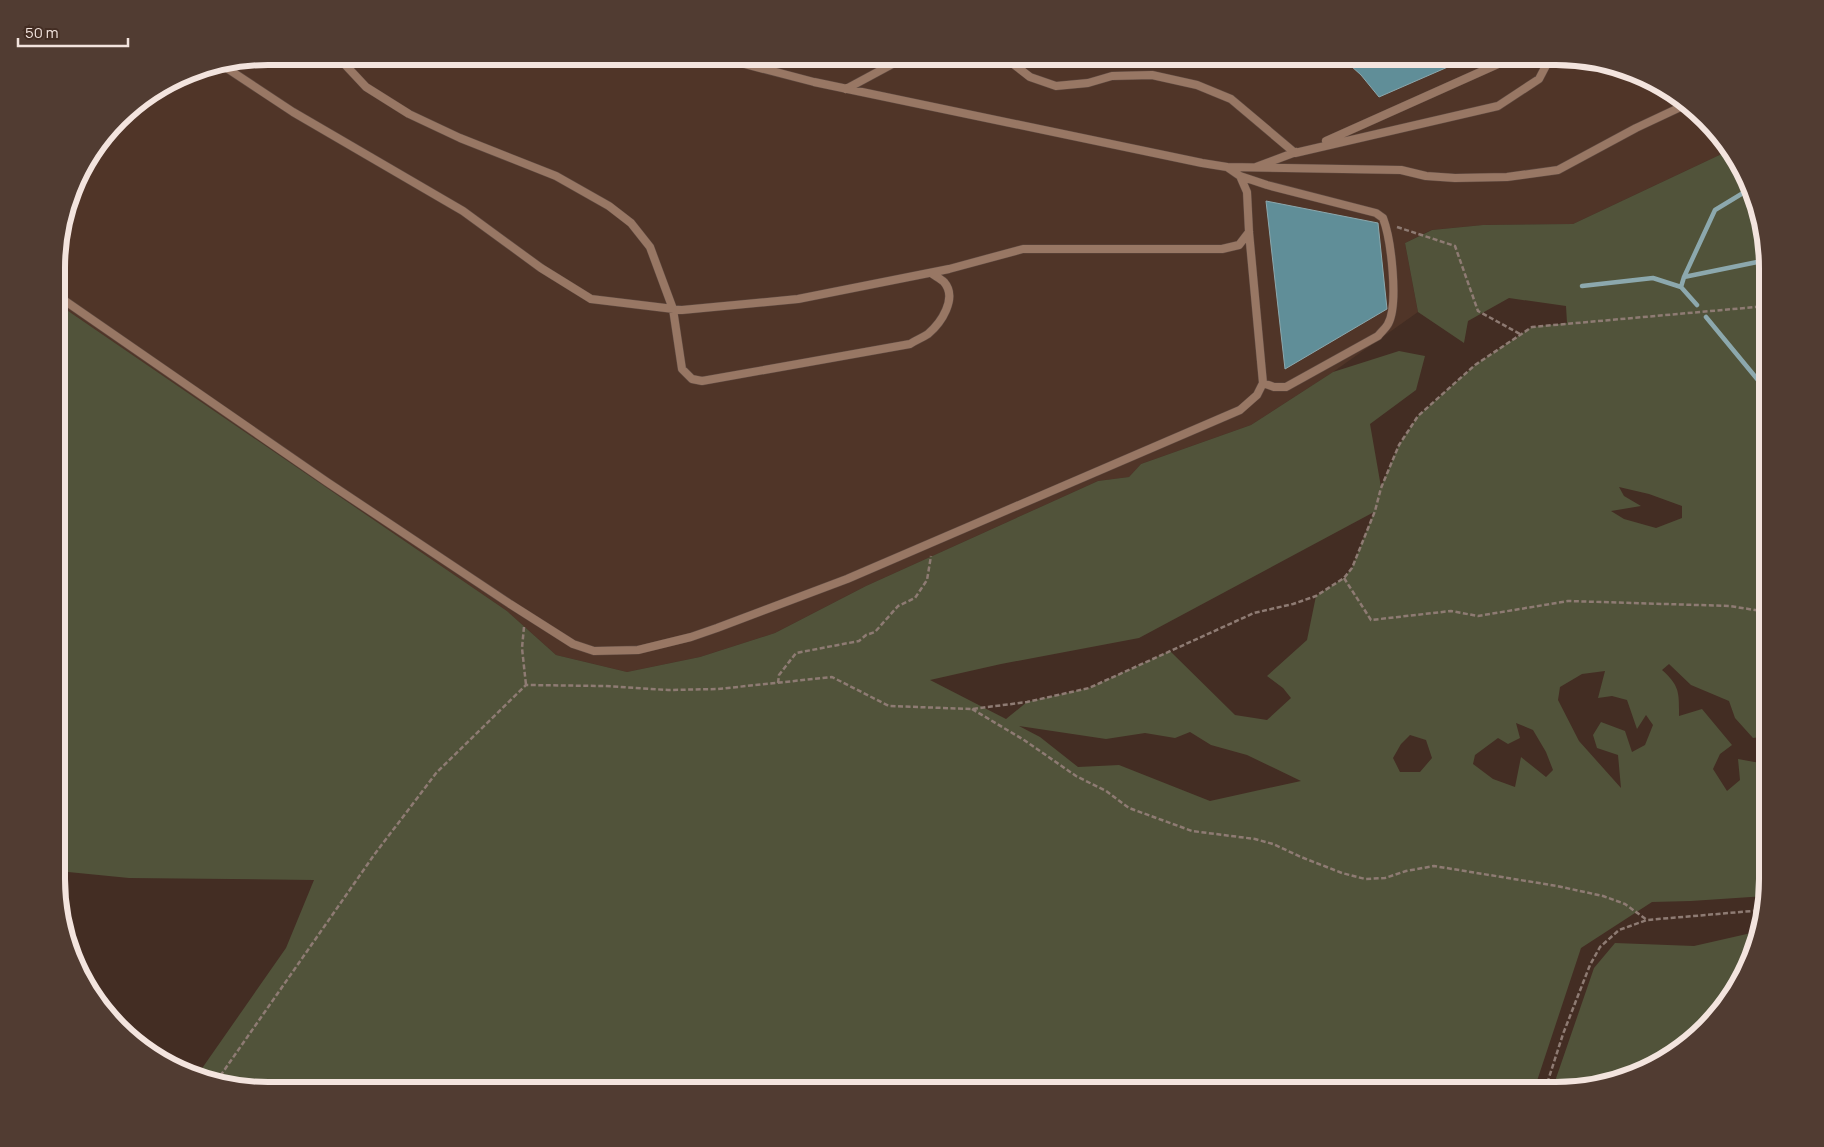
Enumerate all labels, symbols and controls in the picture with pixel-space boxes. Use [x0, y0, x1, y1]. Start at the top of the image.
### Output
scale bar [18, 15, 128, 47]
text: 50 m [25, 22, 59, 43]

